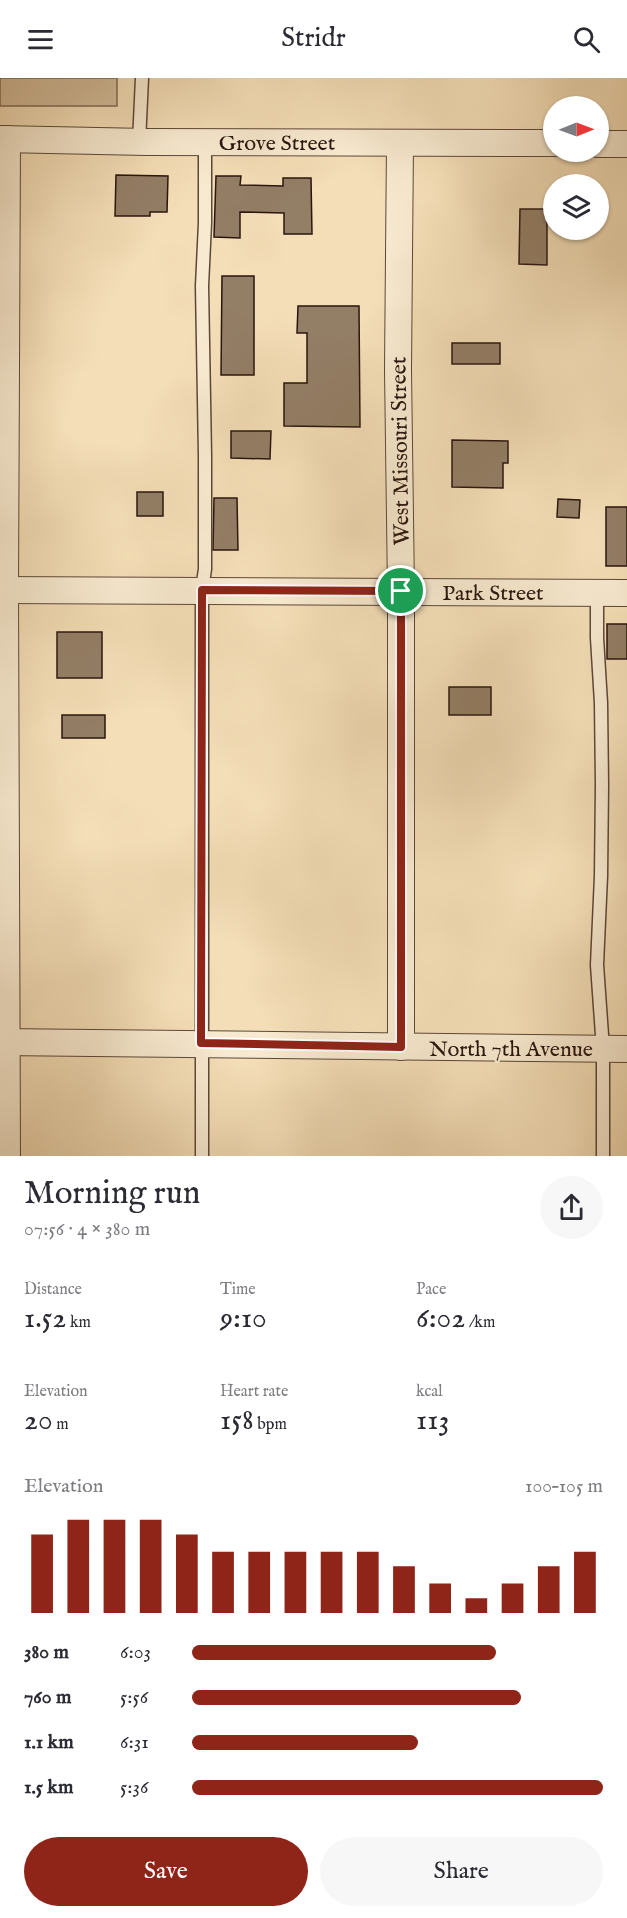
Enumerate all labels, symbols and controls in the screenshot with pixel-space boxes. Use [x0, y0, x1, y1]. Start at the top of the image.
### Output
text: Stridr [281, 22, 346, 56]
icon: menu [24, 23, 57, 56]
icon: search [570, 23, 603, 56]
north arrow [543, 96, 609, 162]
map controls [543, 96, 609, 240]
street label: Grove Street [219, 130, 336, 158]
button: layers [543, 174, 609, 240]
street label: West Missouri Street [385, 356, 417, 546]
pin [375, 565, 426, 616]
icon: arrive [384, 574, 417, 607]
street label: Park Street [442, 580, 544, 608]
street label: North 7th Avenue [429, 1036, 593, 1064]
text: Morning run [24, 1173, 200, 1215]
button: share [540, 1176, 603, 1239]
text: 07:56 · 4 × 380 m [24, 1217, 150, 1242]
text: Distance [24, 1280, 82, 1300]
text: Time [220, 1280, 256, 1300]
text: Pace [416, 1280, 446, 1300]
text: 1.52 [24, 1300, 66, 1338]
text: 9:10 [220, 1300, 267, 1338]
text: 6:02 [416, 1300, 465, 1338]
text: km [66, 1313, 91, 1333]
text: /km [465, 1313, 495, 1333]
text: Elevation [24, 1382, 87, 1402]
text: Heart rate [220, 1382, 288, 1402]
text: kcal [416, 1382, 443, 1402]
text: 20 [24, 1402, 53, 1440]
text: 158 [220, 1402, 254, 1440]
text: 113 [416, 1402, 450, 1440]
text: m [53, 1415, 69, 1435]
text: bpm [254, 1415, 287, 1435]
text: Elevation [24, 1474, 103, 1499]
text: 100–105 m [525, 1474, 603, 1499]
text: 380 m [24, 1640, 69, 1665]
text: 6:03 [120, 1640, 151, 1665]
text: 760 m [24, 1685, 71, 1710]
text: 5:56 [120, 1685, 148, 1710]
text: 1.1 km [24, 1730, 74, 1755]
text: 6:31 [120, 1730, 149, 1755]
text: 1.5 km [24, 1775, 74, 1800]
text: 5:36 [120, 1775, 148, 1800]
button: Save [24, 1837, 308, 1906]
button: Share [320, 1837, 603, 1906]

